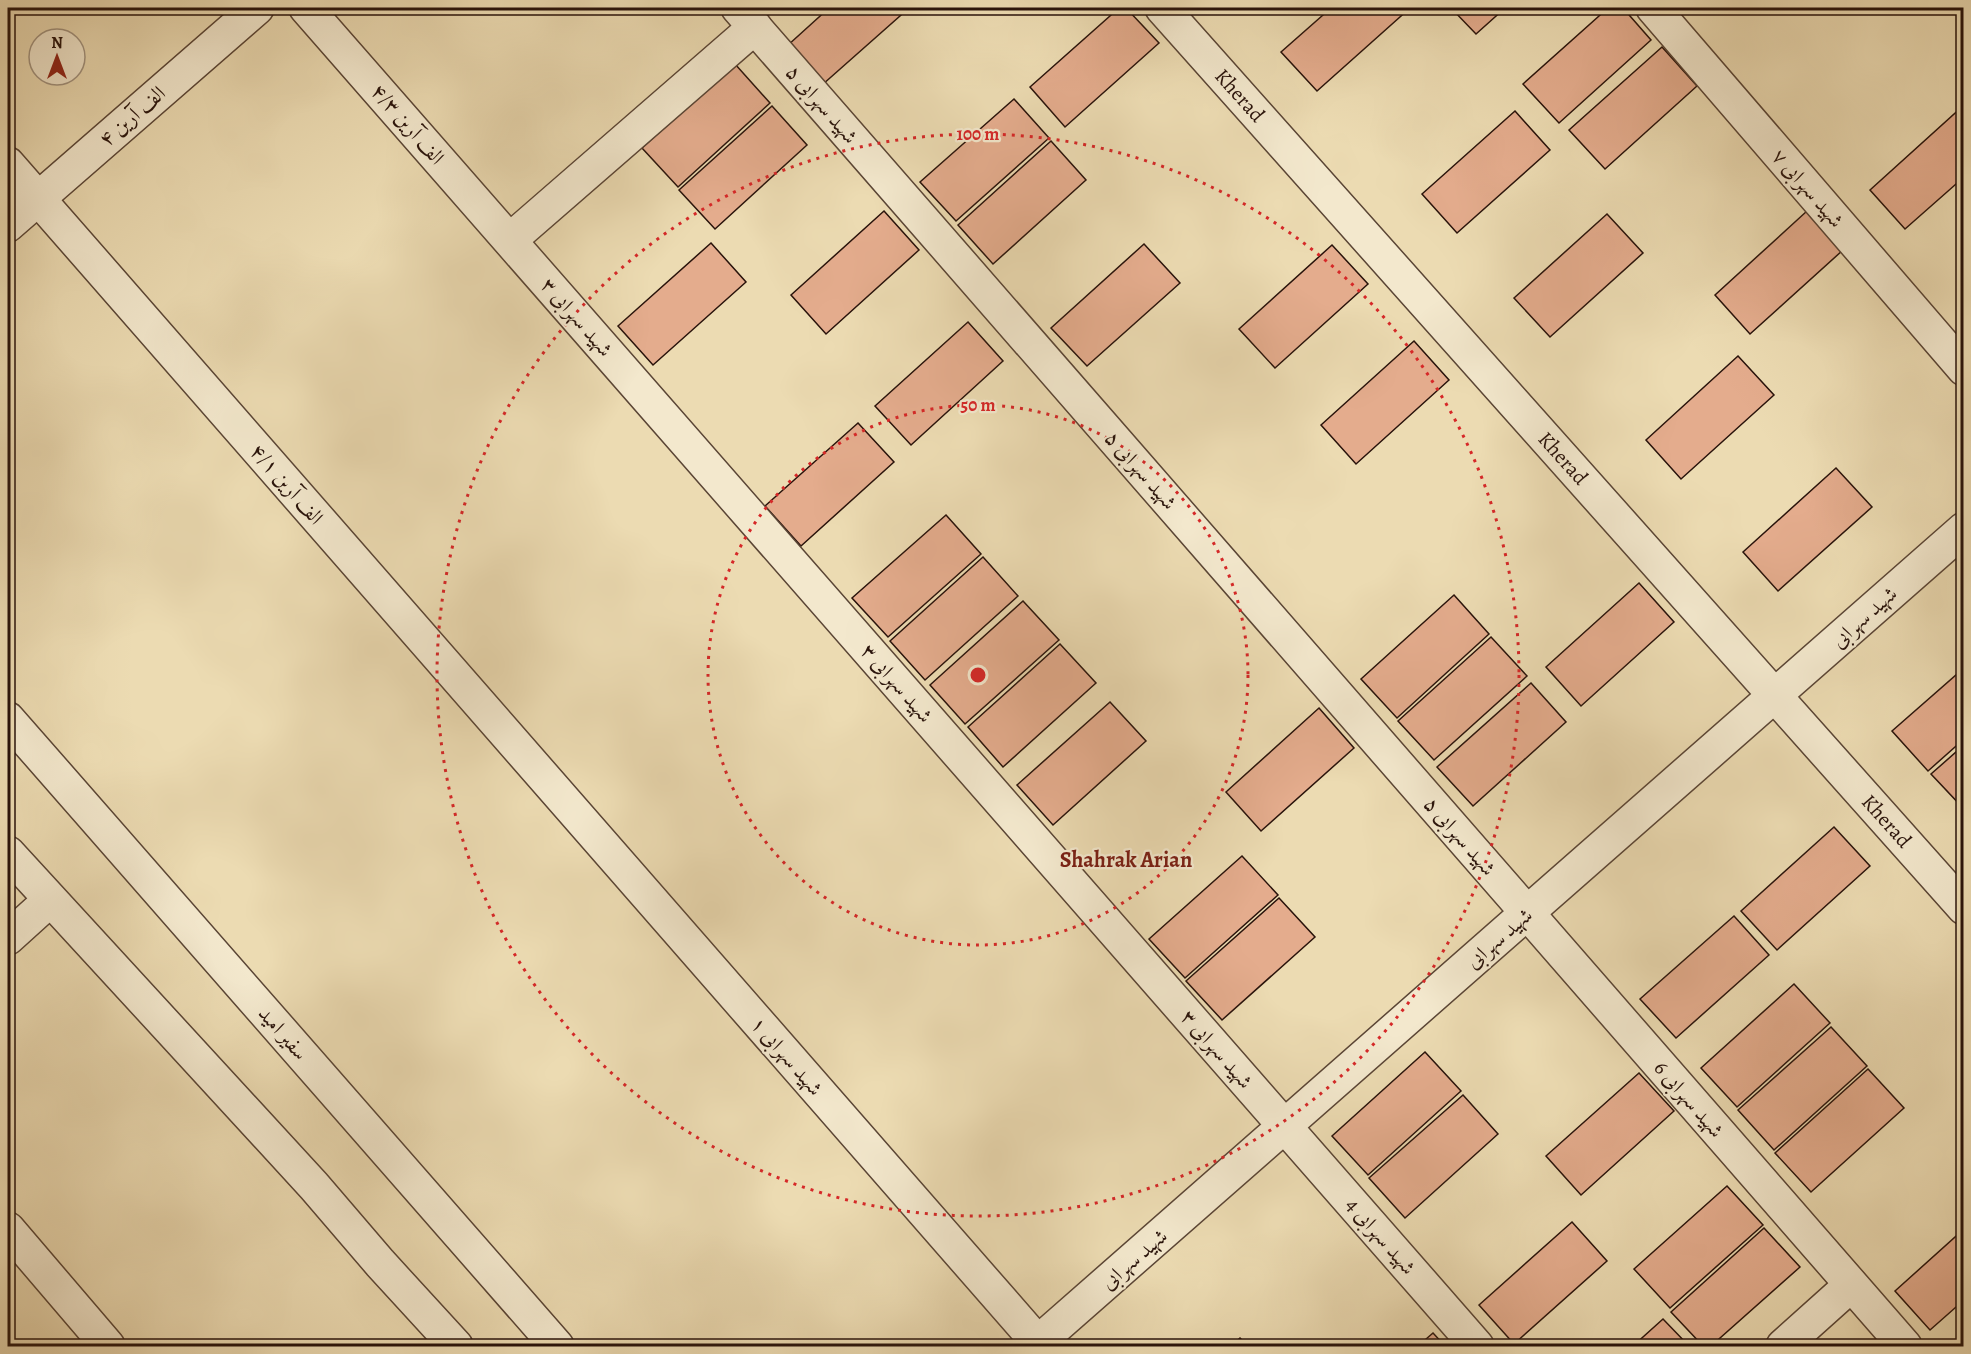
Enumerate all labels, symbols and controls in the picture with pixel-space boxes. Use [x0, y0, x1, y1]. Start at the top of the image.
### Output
north arrow [27, 27, 87, 87]
text: N [51, 32, 63, 54]
street label: شهید سهرابی ۵ [779, 58, 864, 150]
street label: Kherad [1209, 63, 1272, 129]
street label: ۴/۳ الف آرین [365, 78, 451, 170]
street label: ۴ الف آرین [93, 79, 171, 153]
text: 100 m [957, 122, 999, 146]
street label: شهید سهرابی ۷ [1765, 142, 1850, 234]
street label: شهید سهرابی ۳ [534, 271, 619, 363]
text: 50 m [961, 393, 995, 417]
street label: شهید سهرابی ۵ [1098, 424, 1183, 516]
street label: Kherad [1532, 425, 1595, 491]
street label: ۴/۱ الف آرین [244, 438, 330, 530]
street label: شهید سهرابی [1825, 580, 1904, 655]
street label: شهید سهرابی ۳ [854, 637, 939, 729]
centre of rings [968, 665, 988, 685]
street label: Kherad [1855, 788, 1918, 854]
street label: شهید سهرابی ۵ [1417, 790, 1502, 882]
district label: Shahrak Arian [1060, 845, 1192, 875]
street label: شهید سهرابی [1460, 901, 1539, 976]
street label: سفیر امید [252, 1000, 314, 1066]
street label: شهید سهرابی ۳ [1174, 1003, 1259, 1095]
street label: شهید سهرابی ۱ [744, 1010, 829, 1102]
street label: شهید سهرابی 6 [1647, 1054, 1730, 1144]
street label: شهید سهرابی 4 [1339, 1191, 1422, 1281]
street label: شهید سهرابی [1095, 1222, 1174, 1297]

